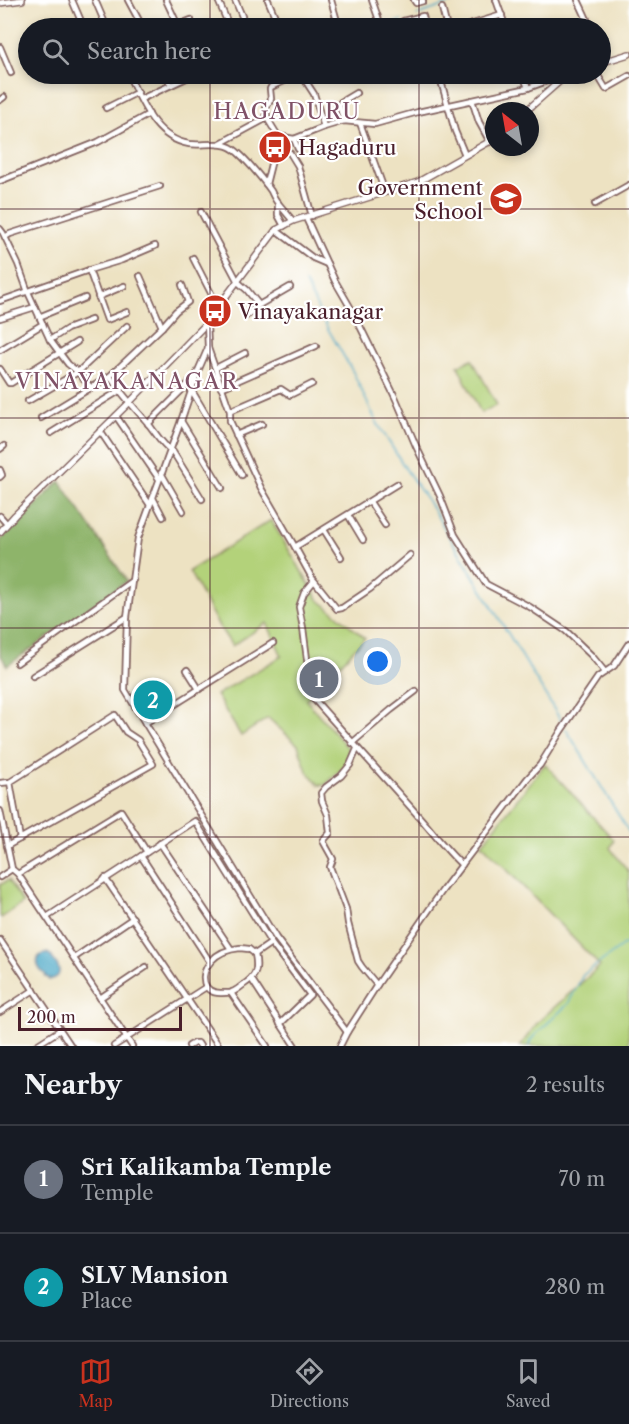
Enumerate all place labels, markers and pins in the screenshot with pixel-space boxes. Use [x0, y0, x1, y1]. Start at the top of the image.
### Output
bus stop icon: Hagaduru [257, 129, 293, 165]
place label: Hagaduru [298, 135, 397, 160]
place label: Government School [357, 175, 484, 224]
school or university icon: Government School [488, 181, 524, 217]
bus stop icon: Vinayakanagar [197, 293, 233, 329]
place label: Vinayakanagar [237, 299, 384, 324]
pin: 1 [300, 656, 338, 702]
pin: 2 [134, 678, 172, 722]

